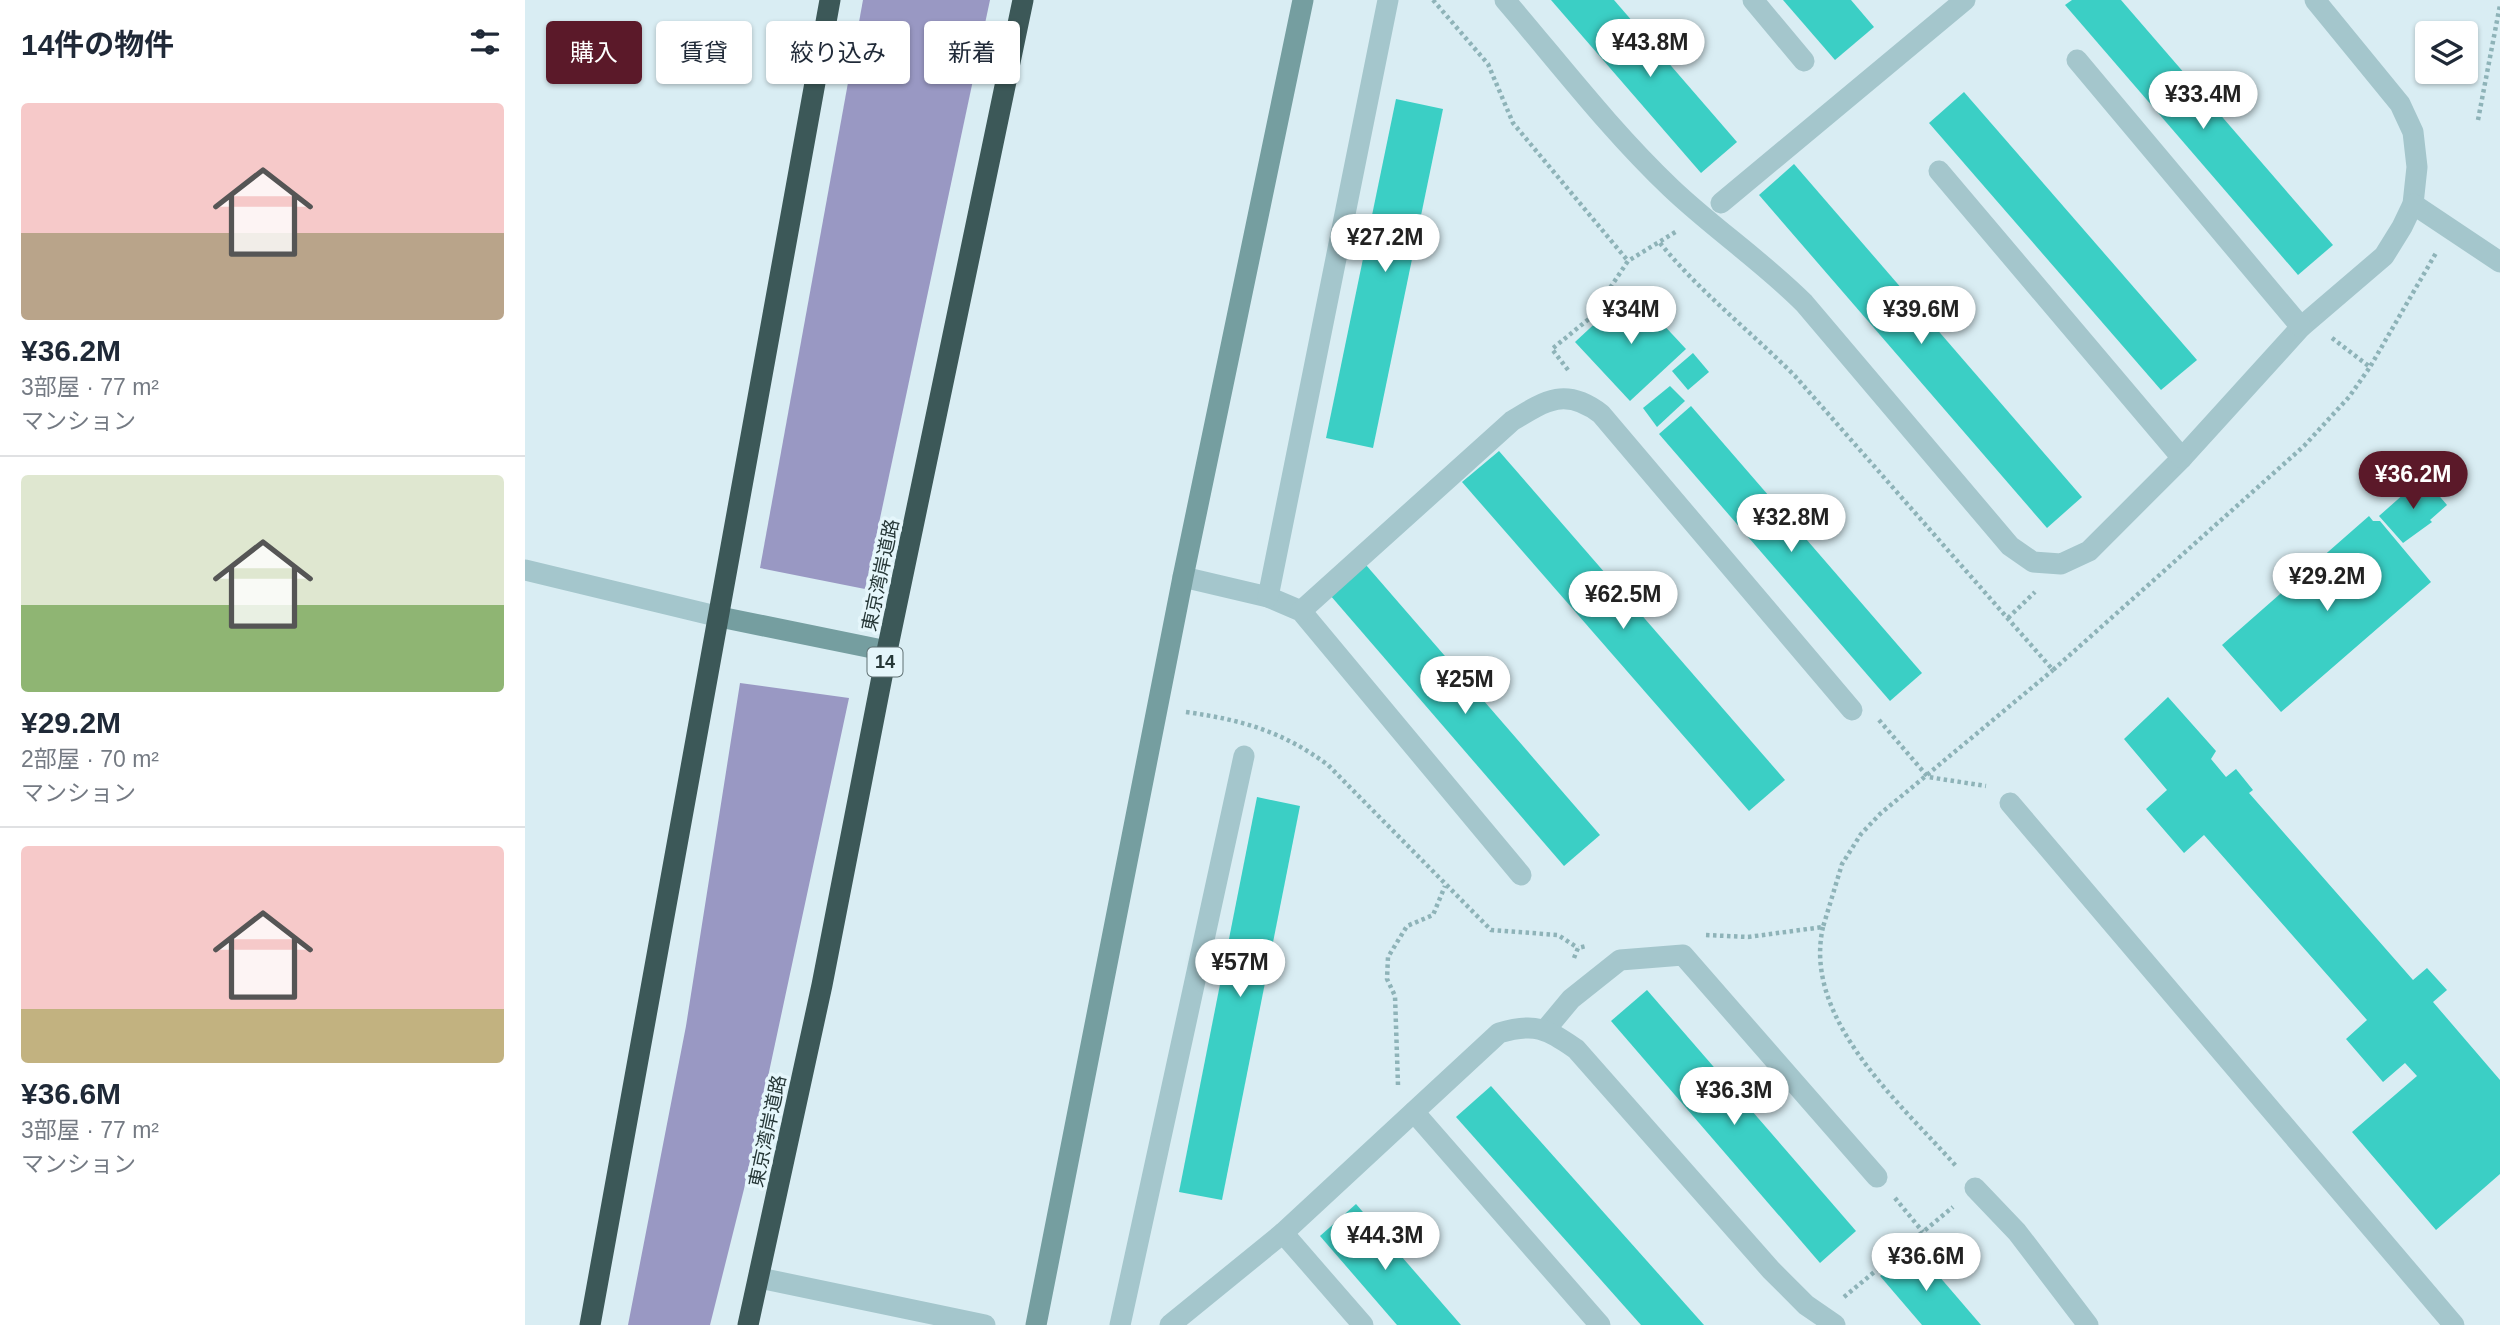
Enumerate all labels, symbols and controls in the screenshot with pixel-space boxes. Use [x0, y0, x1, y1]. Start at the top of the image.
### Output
pin: ¥43.8M [1593, 20, 1707, 79]
chip: 購入 [546, 21, 642, 84]
chip: 賃貸 [656, 21, 752, 84]
chip: 絞り込み [766, 21, 910, 84]
chip: 新着 [924, 21, 1020, 84]
map controls [2415, 21, 2478, 84]
button: layers [2415, 21, 2478, 84]
icon: filters [466, 23, 504, 61]
text: 14件の物件 [21, 28, 174, 61]
text: ¥43.8M [1612, 29, 1688, 55]
pin: ¥33.4M [2146, 72, 2260, 131]
text: ¥33.4M [2165, 81, 2241, 107]
icon: home [200, 149, 326, 275]
pin: ¥27.2M [1328, 215, 1442, 274]
text: ¥27.2M [1347, 224, 1423, 250]
pin: ¥34M [1590, 286, 1672, 346]
pin: ¥39.6M [1864, 286, 1978, 346]
text: ¥34M [1602, 296, 1660, 322]
text: ¥39.6M [1883, 296, 1959, 322]
text: ¥36.2M [21, 334, 121, 367]
text: 3部屋 · 77 m² [21, 374, 159, 400]
text: マンション [21, 408, 136, 434]
pin: ¥36.2M [2356, 452, 2470, 511]
text: ¥36.2M [2375, 461, 2451, 487]
pin: ¥32.8M [1734, 494, 1848, 554]
text: ¥32.8M [1753, 504, 1829, 530]
street label: 東京湾岸道路 [858, 517, 903, 633]
icon: home [200, 521, 326, 647]
pin: ¥29.2M [2270, 554, 2384, 613]
text: ¥29.2M [2289, 563, 2365, 589]
pin: ¥62.5M [1566, 572, 1680, 631]
text: ¥62.5M [1585, 581, 1661, 607]
road number: 14 [867, 648, 903, 676]
pin: ¥25M [1424, 656, 1506, 716]
text: ¥25M [1436, 666, 1494, 692]
text: ¥29.2M [21, 706, 121, 739]
text: 2部屋 · 70 m² [21, 746, 159, 772]
text: マンション [21, 780, 136, 806]
icon: home [200, 892, 326, 1018]
pin: ¥57M [1199, 940, 1281, 999]
text: ¥57M [1211, 949, 1269, 975]
pin: ¥36.3M [1677, 1068, 1791, 1127]
street label: 東京湾岸道路 [745, 1073, 790, 1189]
text: ¥36.6M [21, 1077, 121, 1110]
text: ¥36.3M [1696, 1077, 1772, 1103]
text: 3部屋 · 77 m² [21, 1117, 159, 1143]
text: マンション [21, 1151, 136, 1177]
pin: ¥44.3M [1328, 1212, 1442, 1272]
text: ¥44.3M [1347, 1222, 1423, 1248]
pin: ¥36.6M [1869, 1234, 1983, 1293]
text: ¥36.6M [1888, 1243, 1964, 1269]

